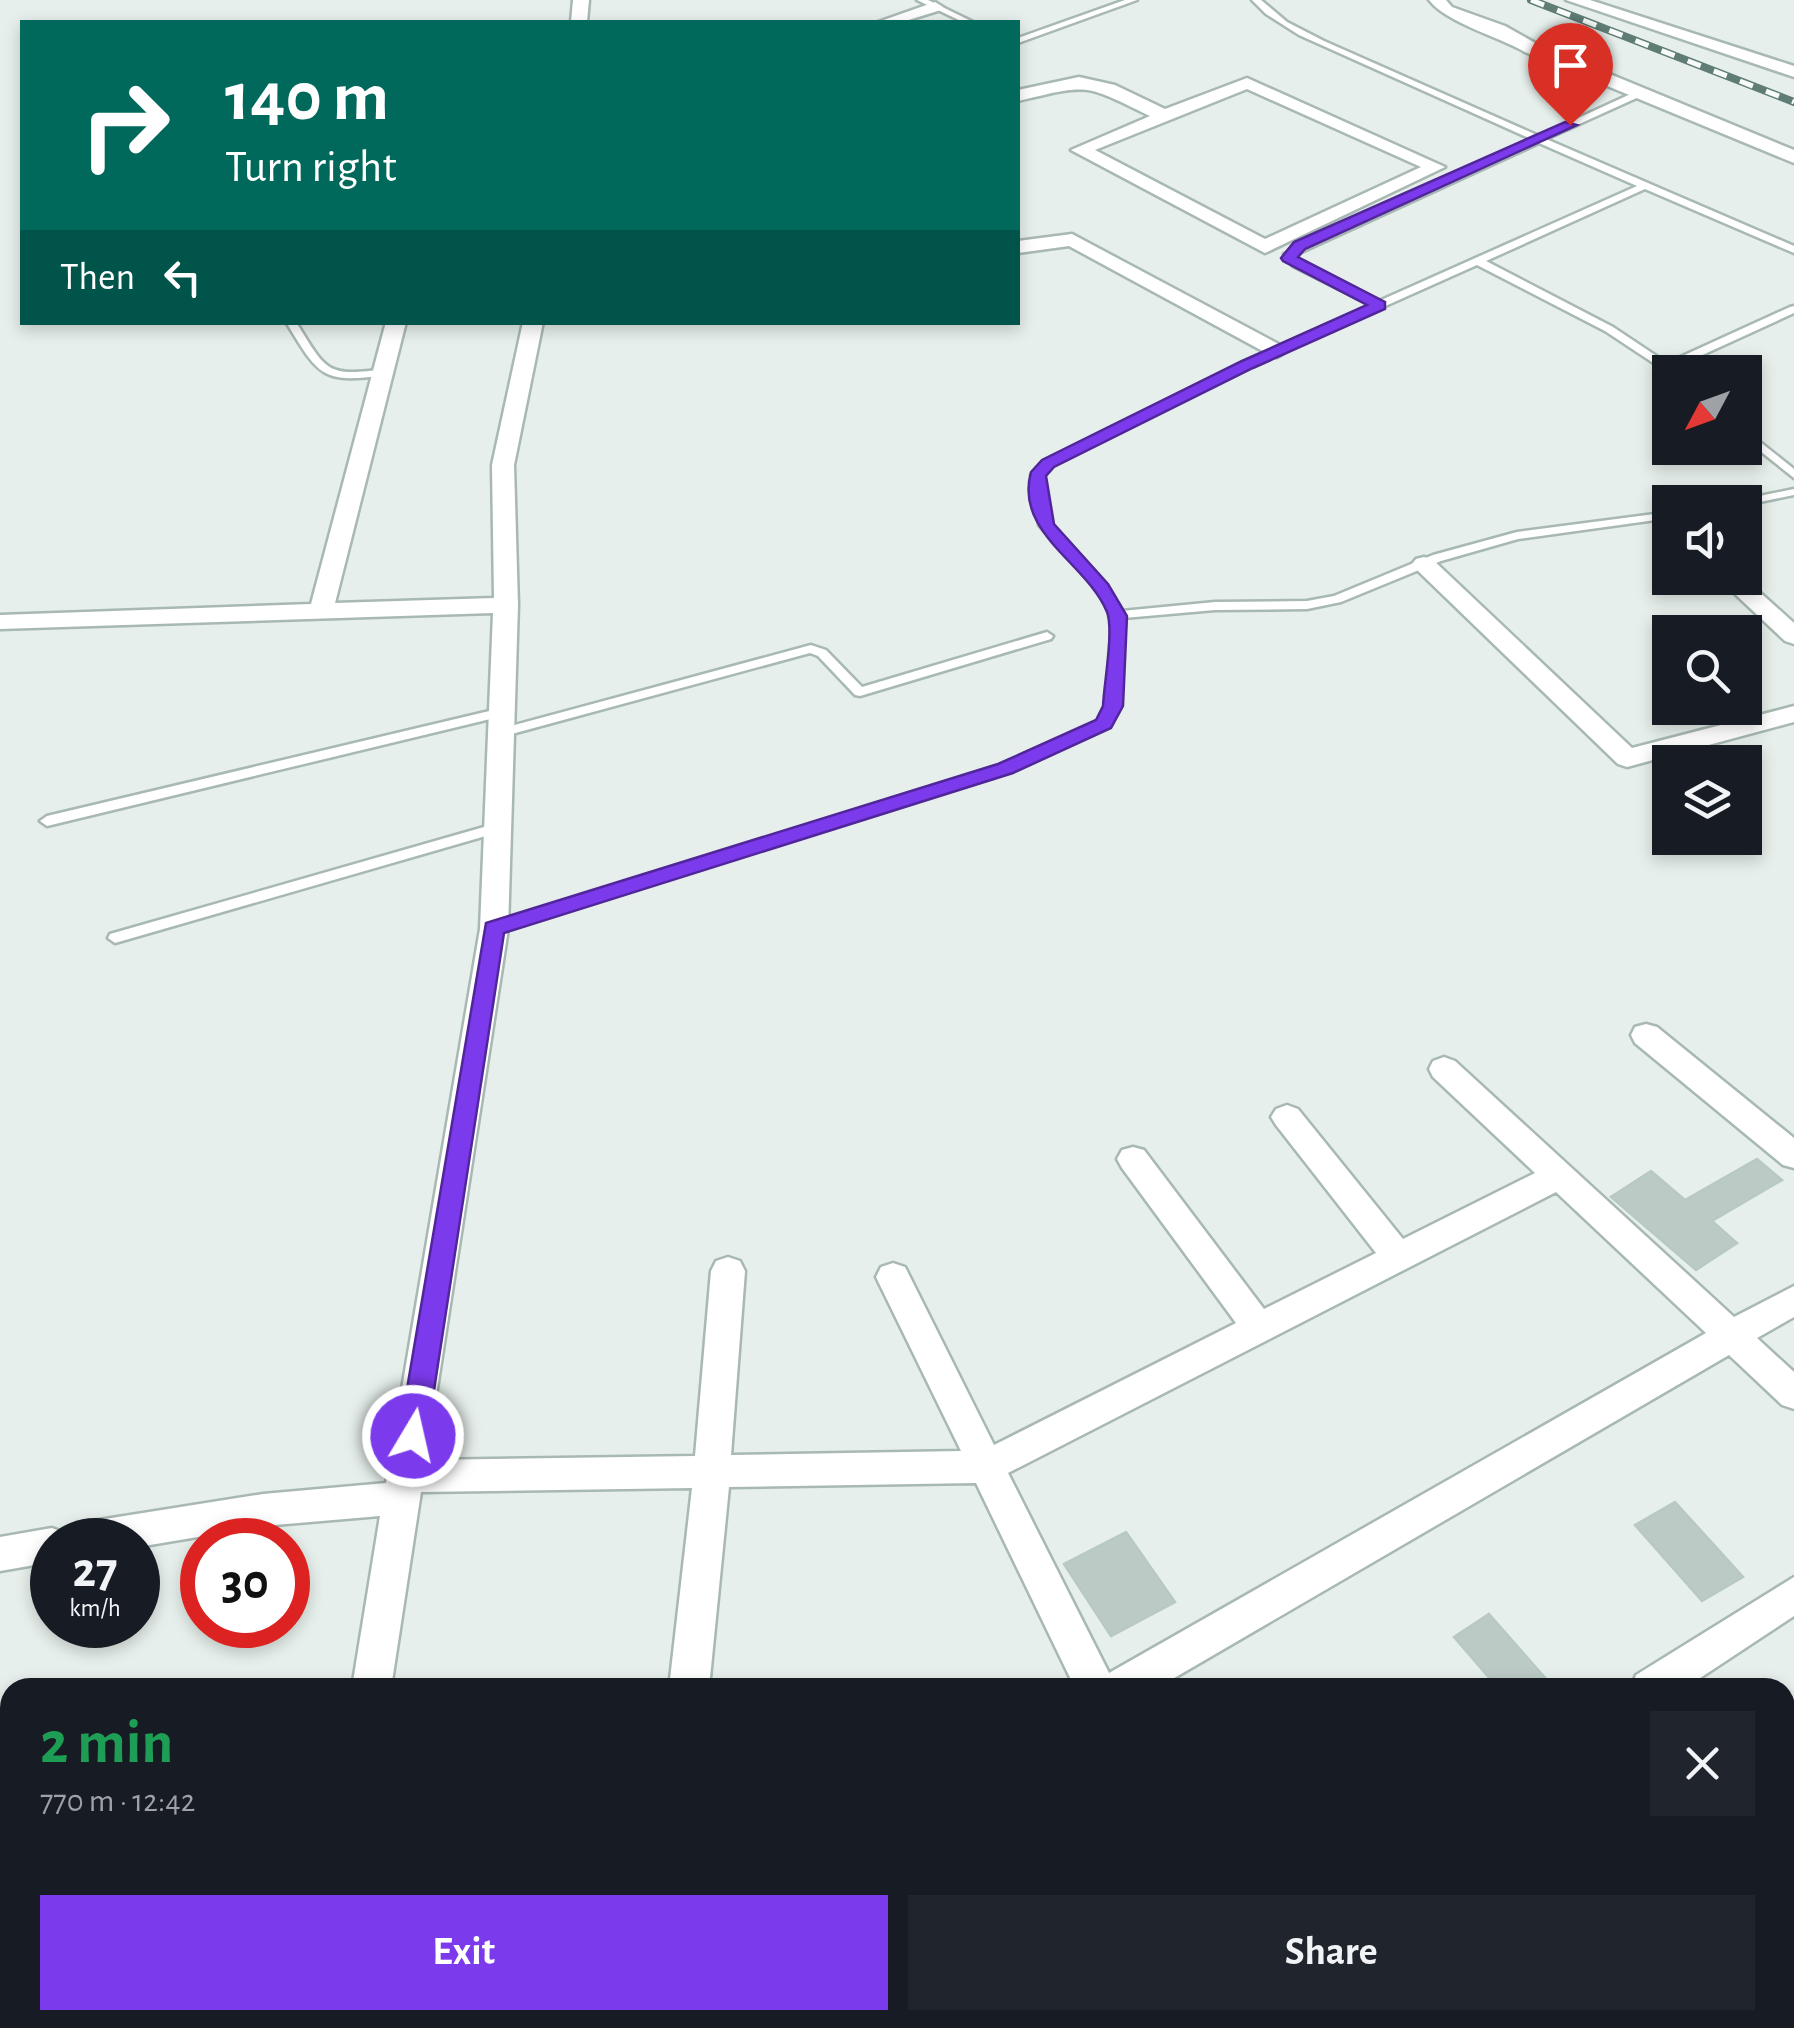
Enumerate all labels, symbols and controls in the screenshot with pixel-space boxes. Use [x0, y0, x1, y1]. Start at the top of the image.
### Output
pin [1528, 23, 1613, 126]
icon: arrive [1543, 38, 1598, 93]
icon: right [60, 60, 190, 190]
text: 140 m [225, 63, 389, 133]
text: Turn right [225, 145, 397, 190]
icon: left [155, 250, 210, 305]
text: Then [60, 259, 135, 297]
north arrow [1652, 355, 1762, 465]
map controls [1652, 355, 1762, 855]
button: sound [1652, 485, 1762, 595]
button: search [1652, 615, 1762, 725]
button: layers [1652, 745, 1762, 855]
position arrow [361, 1384, 465, 1488]
speed limit sign: 30 [180, 1518, 310, 1648]
text: 27 [72, 1546, 118, 1596]
text: km/h [69, 1596, 121, 1621]
button: close [1650, 1711, 1755, 1816]
text: 2 min [40, 1714, 173, 1774]
text: 770 m · 12:42 [40, 1785, 195, 1817]
button: Exit [40, 1895, 888, 2010]
button: Share [908, 1895, 1755, 2010]

